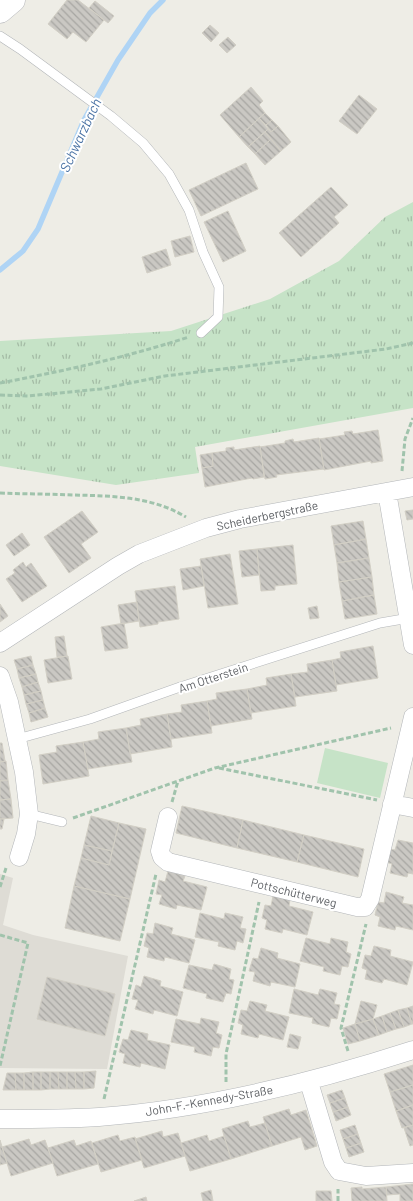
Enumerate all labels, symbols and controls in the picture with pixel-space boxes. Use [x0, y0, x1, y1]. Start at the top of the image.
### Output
water label: Schwarzbach [56, 95, 104, 175]
street label: Scheiderbergstraße [215, 497, 319, 533]
street label: Am Otterstein [176, 659, 250, 695]
street label: Pottschütterweg [250, 875, 338, 909]
street label: John-F.-Kennedy-Straße [144, 1082, 274, 1118]

